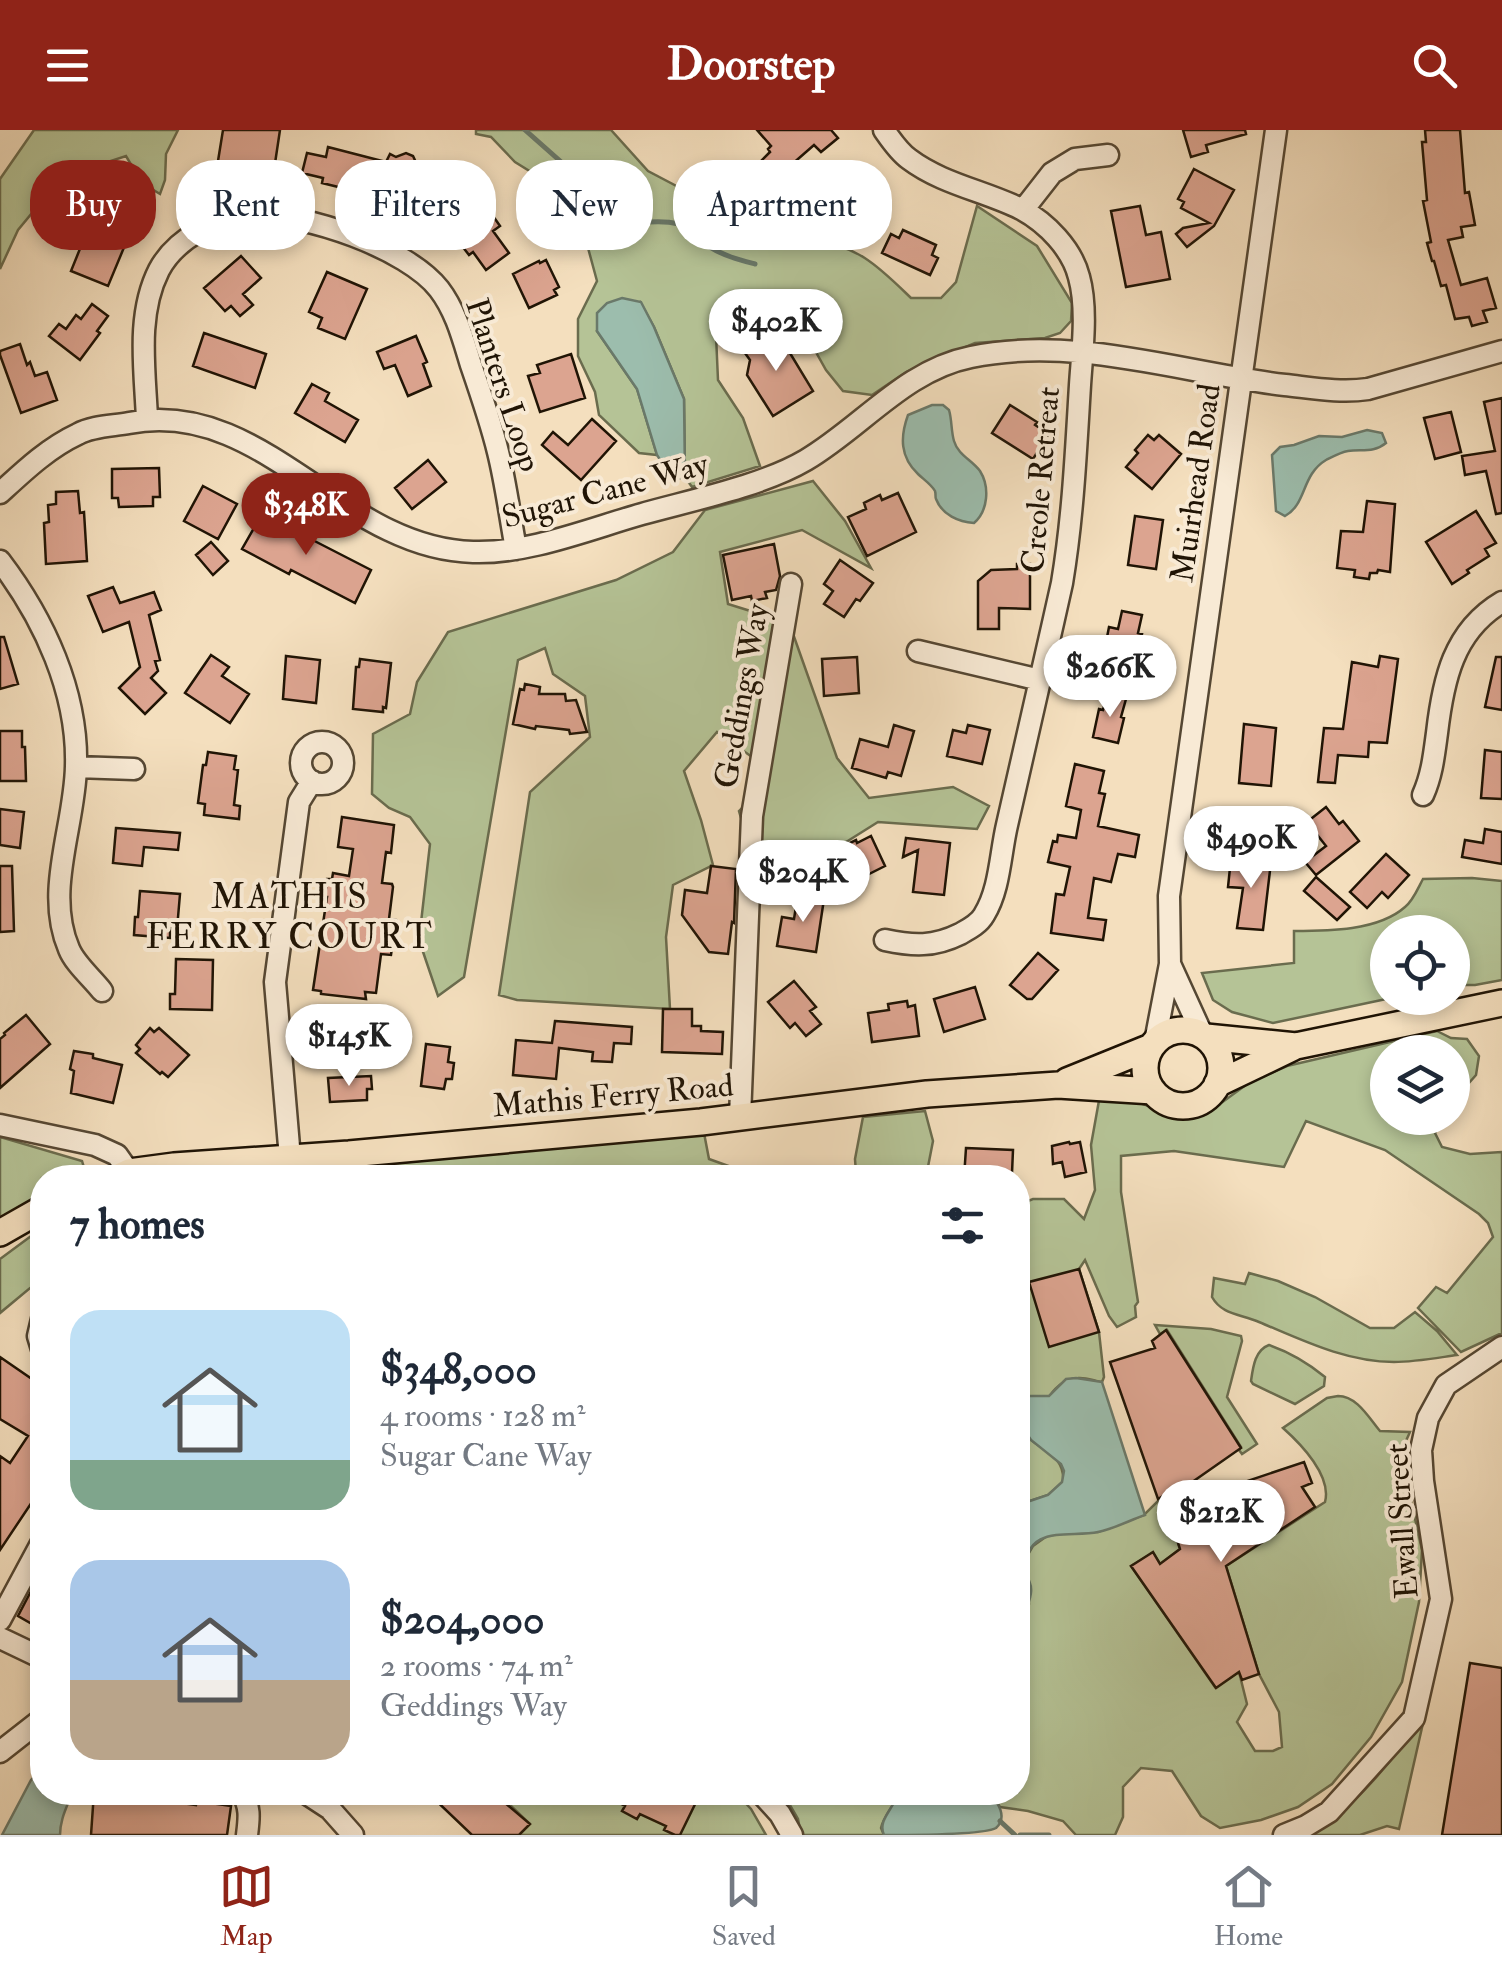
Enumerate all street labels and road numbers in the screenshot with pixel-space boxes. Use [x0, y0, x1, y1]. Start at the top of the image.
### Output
street label: Planters Loop [456, 293, 550, 477]
street label: Muirhead Road [1162, 381, 1230, 585]
street label: Creole Retreat [1013, 385, 1069, 575]
street label: Sugar Cane Way [498, 444, 713, 538]
street label: Geddings Way [706, 600, 778, 792]
street label: Mathis Ferry Road [491, 1066, 735, 1126]
street label: Ewall Street [1377, 1442, 1427, 1600]

